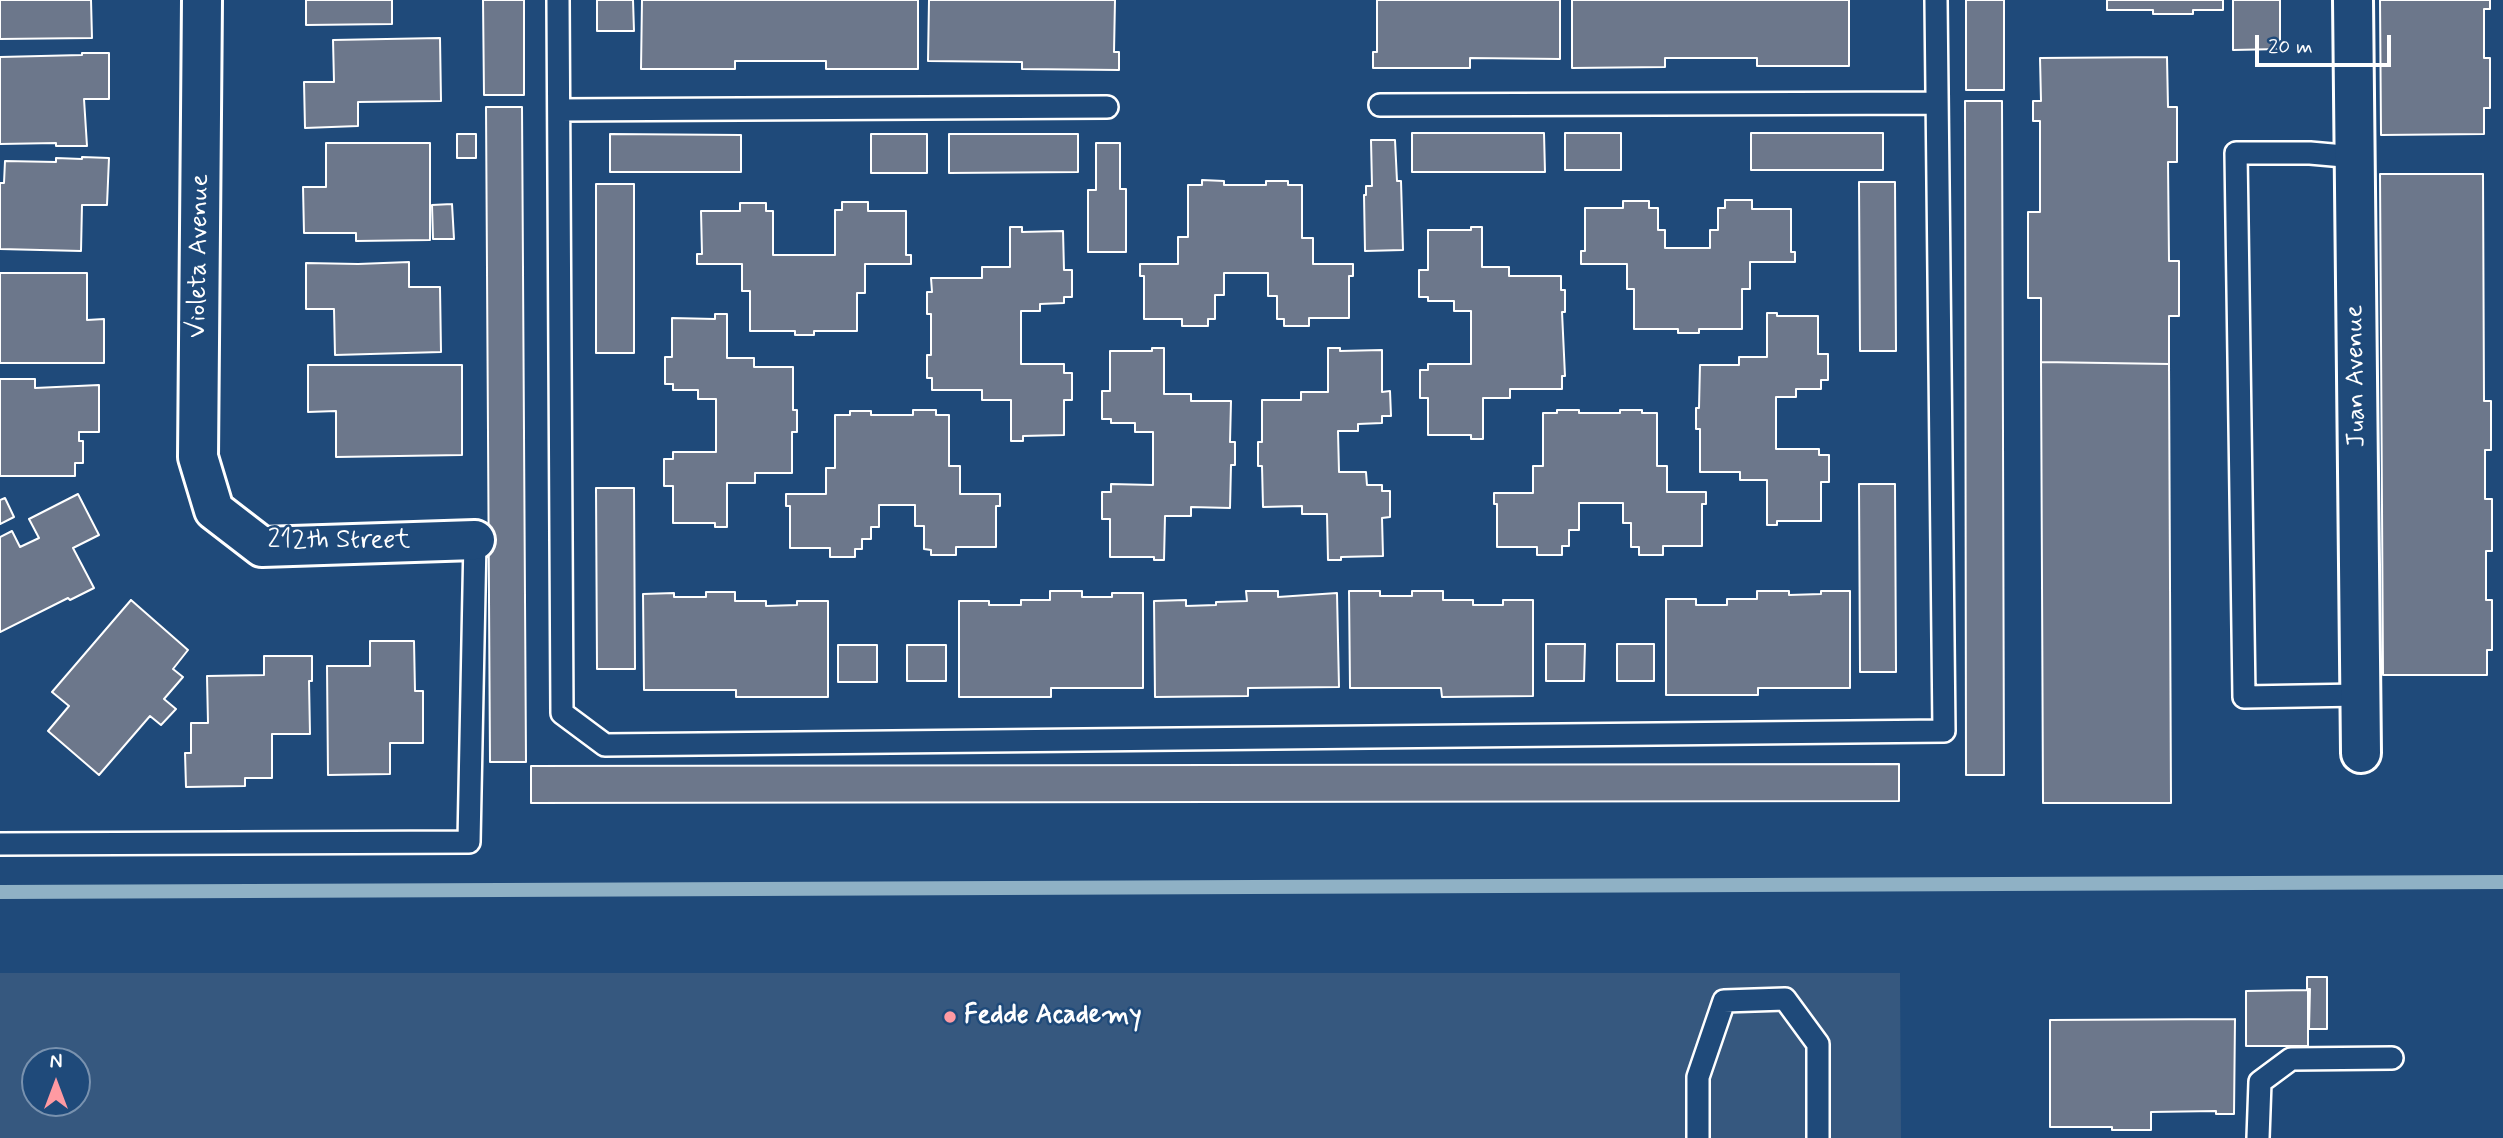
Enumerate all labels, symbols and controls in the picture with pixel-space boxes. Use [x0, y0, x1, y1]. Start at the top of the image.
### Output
scale bar [2258, 21, 2394, 65]
text: 20 m [2268, 33, 2313, 61]
street label: Violeta Avenue [183, 174, 217, 338]
street label: Juan Avenue [2340, 304, 2374, 448]
street label: 212th Street [268, 526, 410, 558]
place label: Fedde Academy [964, 1001, 1142, 1033]
marker: Fedde Academy [942, 1009, 958, 1025]
north arrow [21, 1047, 91, 1117]
text: N [50, 1050, 62, 1075]

